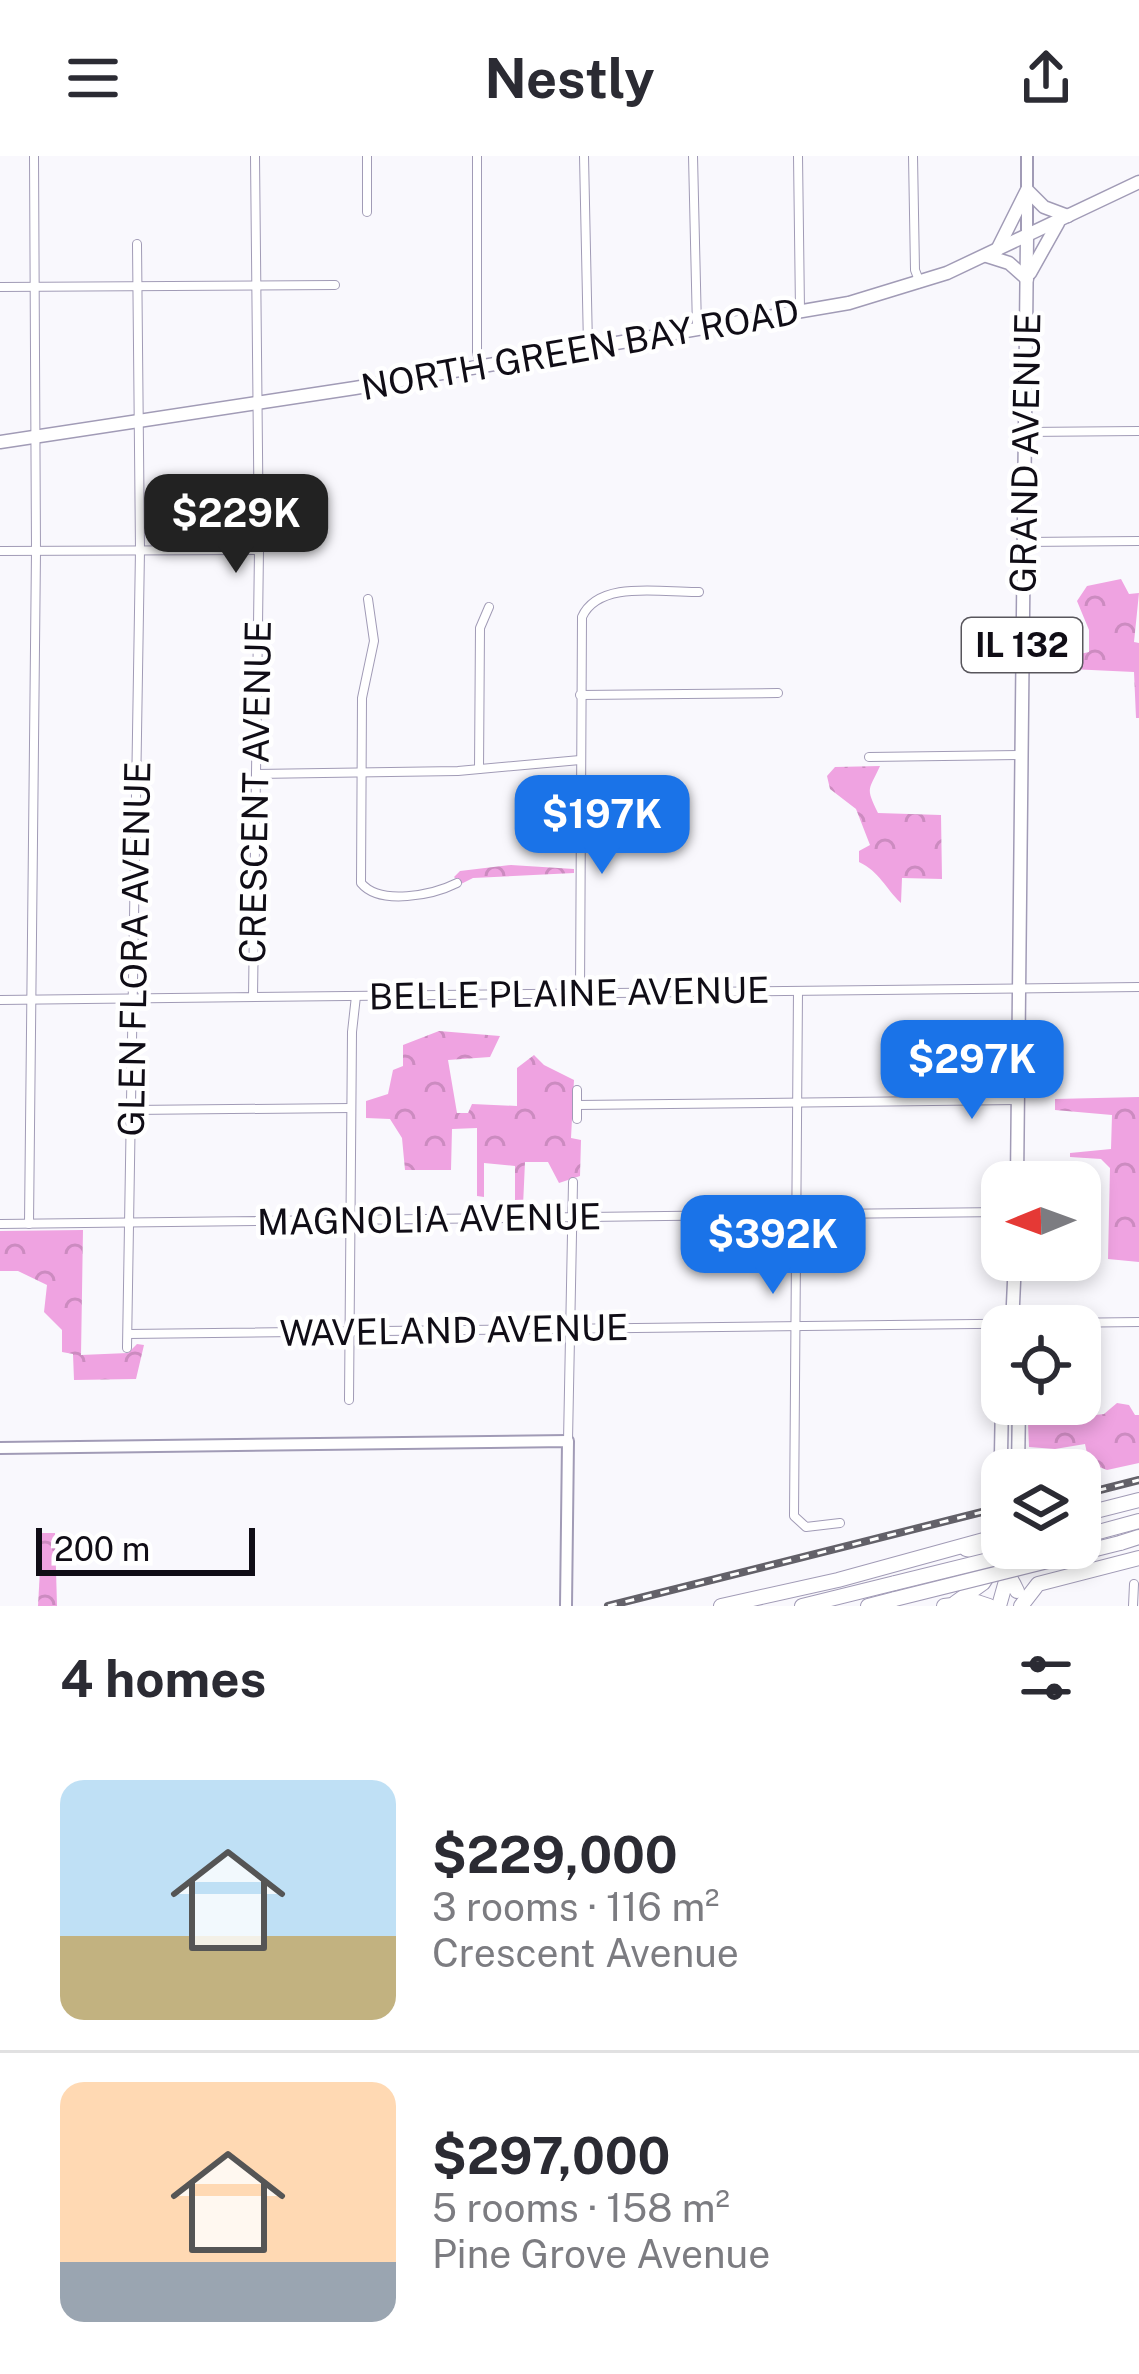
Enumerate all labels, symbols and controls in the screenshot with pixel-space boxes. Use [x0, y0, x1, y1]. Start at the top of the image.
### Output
icon: menu [60, 45, 126, 111]
icon: share [1013, 45, 1079, 111]
text: Nestly [484, 47, 655, 110]
street label: NORTH GREEN BAY ROAD [358, 290, 802, 408]
street label: GRAND AVENUE [1002, 313, 1048, 593]
pin: $229K [152, 474, 320, 576]
text: $229K [171, 490, 301, 536]
road number: IL 132 [962, 618, 1082, 672]
street label: CRESCENT AVENUE [231, 620, 279, 964]
street label: GLEN FLORA AVENUE [110, 761, 158, 1137]
pin: $197K [518, 775, 686, 877]
text: $197K [542, 791, 662, 837]
street label: BELLE PLAINE AVENUE [368, 969, 770, 1017]
pin: $297K [888, 1020, 1056, 1122]
text: $297K [908, 1036, 1036, 1082]
north arrow [981, 1161, 1101, 1281]
map controls [981, 1161, 1101, 1569]
street label: MAGNOLIA AVENUE [257, 1195, 601, 1243]
pin: $392K [689, 1195, 857, 1297]
text: $392K [708, 1211, 838, 1257]
button: locate [981, 1305, 1101, 1425]
street label: WAVELAND AVENUE [279, 1306, 629, 1354]
button: layers [981, 1449, 1101, 1569]
scale bar [36, 1522, 255, 1575]
text: 200 m [54, 1530, 150, 1568]
icon: filters [1013, 1645, 1079, 1711]
text: 4 homes [60, 1649, 266, 1708]
text: $229,000 [432, 1825, 678, 1884]
icon: home [156, 1828, 300, 1972]
text: 3 rooms · 116 m² [432, 1884, 719, 1930]
text: Crescent Avenue [432, 1930, 739, 1976]
text: $297,000 [432, 2126, 670, 2185]
icon: home [156, 2130, 300, 2274]
text: 5 rooms · 158 m² [432, 2185, 730, 2231]
text: Pine Grove Avenue [432, 2231, 770, 2277]

